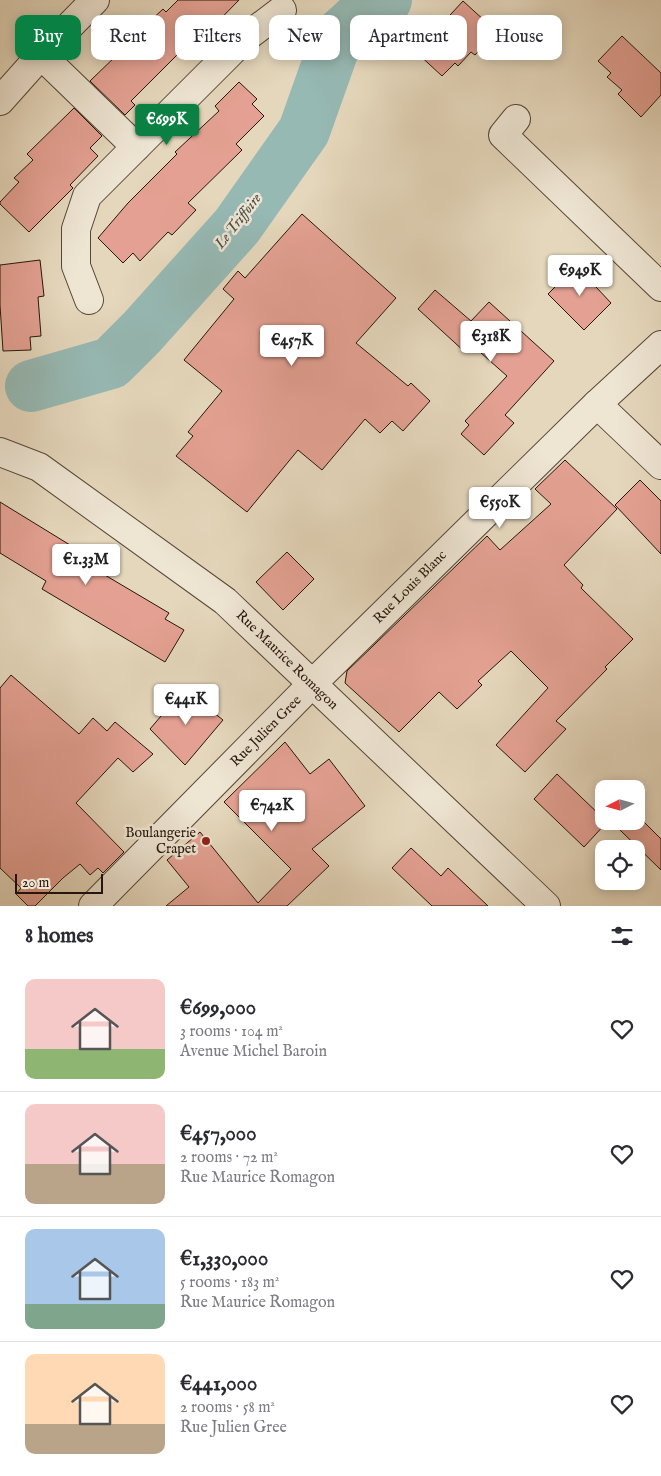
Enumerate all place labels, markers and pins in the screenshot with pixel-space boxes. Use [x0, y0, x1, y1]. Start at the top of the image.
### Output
pin: €699K [132, 104, 202, 146]
pin: €949K [545, 254, 615, 297]
pin: €318K [456, 320, 526, 363]
pin: €457K [257, 324, 327, 367]
pin: €550K [465, 486, 535, 529]
pin: €1.33M [45, 544, 127, 586]
pin: €441K [151, 684, 221, 726]
pin: €742K [237, 790, 307, 832]
place label: Boulangerie Crapet [125, 824, 197, 858]
marker: Boulangerie Crapet [200, 835, 212, 847]

